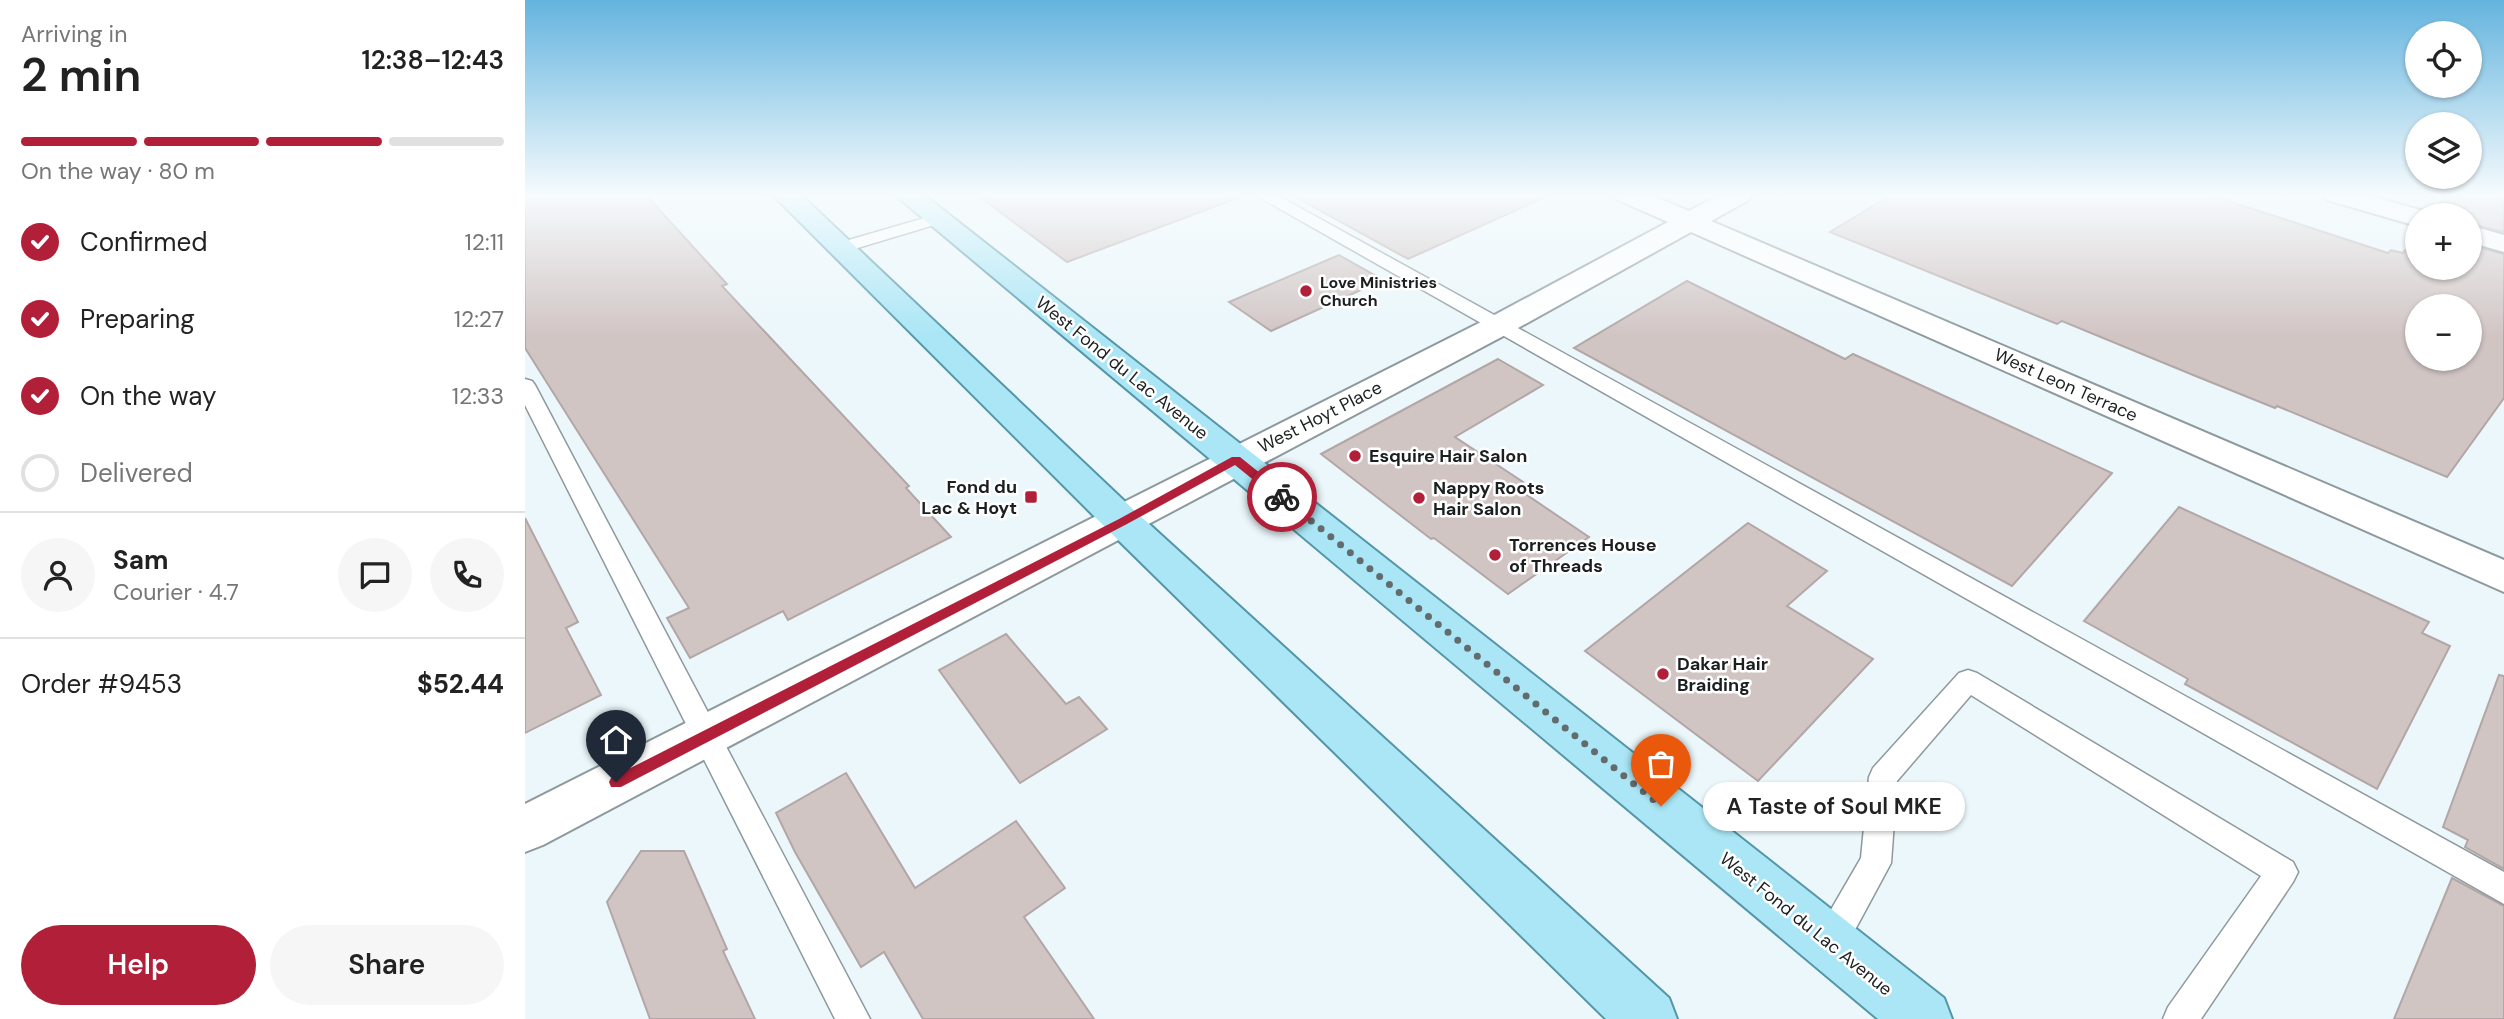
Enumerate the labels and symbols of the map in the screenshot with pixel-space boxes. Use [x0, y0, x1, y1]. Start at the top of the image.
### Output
place label: Love Ministries Church [1320, 272, 1437, 311]
marker: Love Ministries Church [1298, 283, 1314, 299]
street label: West Fond du Lac Avenue [1031, 291, 1213, 445]
street label: West Leon Terrace [1990, 343, 2142, 427]
street label: West Hoyt Place [1254, 375, 1386, 459]
place label: Esquire Hair Salon [1369, 444, 1527, 468]
marker: Esquire Hair Salon [1347, 448, 1363, 464]
courier [1247, 462, 1317, 532]
place label: Fond du Lac & Hoyt [921, 475, 1017, 520]
place label: Nappy Roots Hair Salon [1433, 476, 1544, 521]
marker: Fond du Lac & Hoyt [1023, 489, 1039, 505]
marker: Nappy Roots Hair Salon [1411, 490, 1427, 506]
place label: Torrences House of Threads [1509, 533, 1657, 578]
marker: Torrences House of Threads [1487, 547, 1503, 563]
place label: Dakar Hair Braiding [1677, 652, 1768, 697]
marker: Dakar Hair Braiding [1655, 666, 1671, 682]
pin [586, 710, 646, 782]
pin [1631, 734, 1691, 806]
callout: A Taste of Soul MKE [1703, 782, 1965, 830]
street label: West Fond du Lac Avenue [1715, 847, 1897, 1001]

